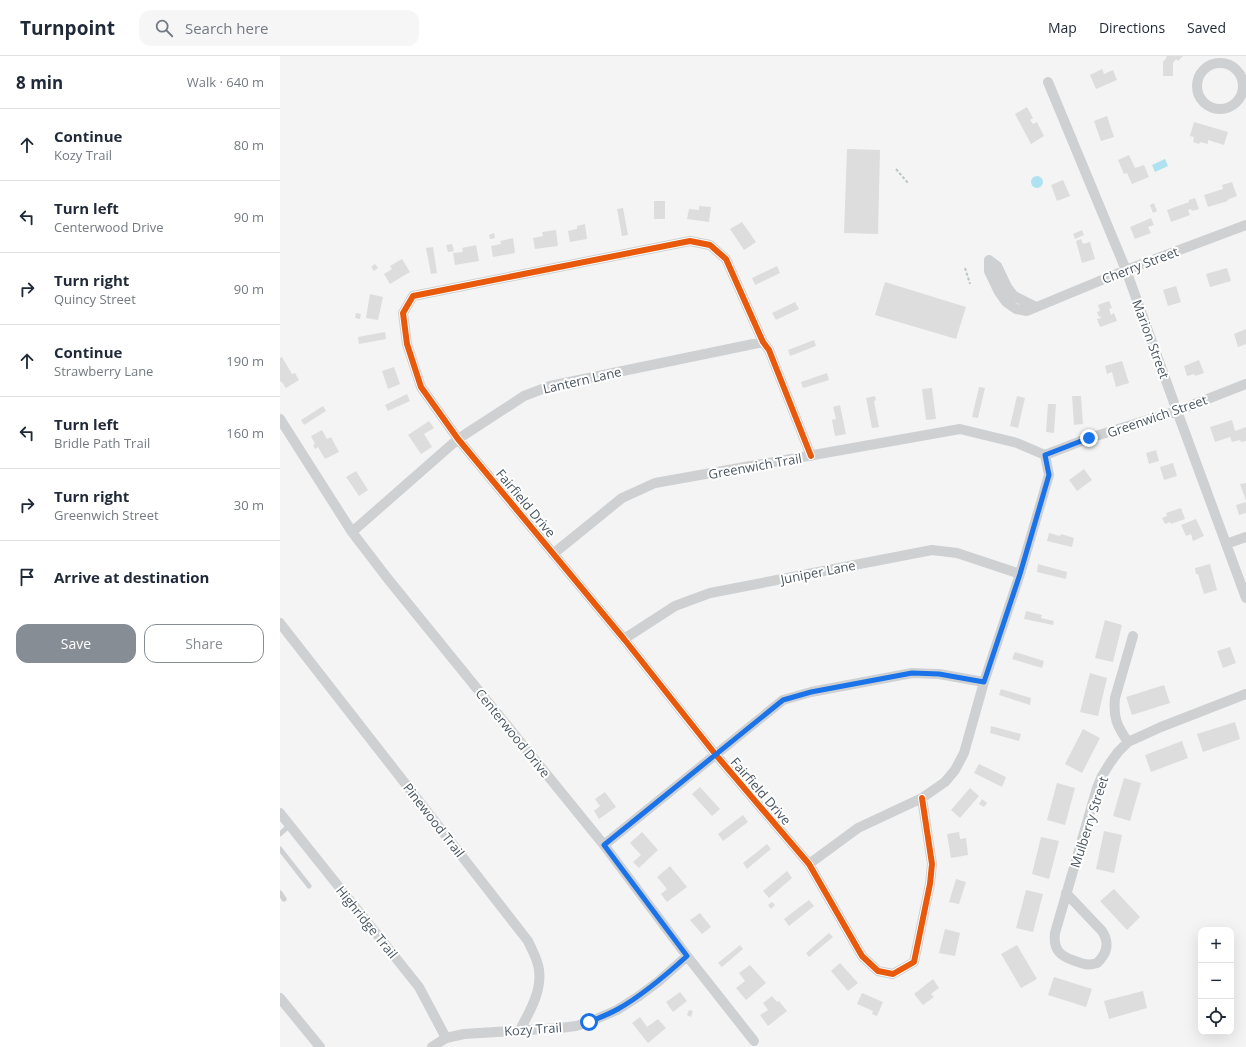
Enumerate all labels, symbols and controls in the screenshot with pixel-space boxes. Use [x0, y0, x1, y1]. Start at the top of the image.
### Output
search box [139, 10, 419, 46]
text: Turnpoint [20, 15, 115, 41]
icon: search [153, 17, 175, 39]
text: Search here [185, 18, 269, 38]
text: Map [1048, 18, 1077, 37]
text: Directions [1099, 18, 1165, 37]
text: Saved [1187, 18, 1226, 37]
text: 8 min [16, 71, 63, 94]
text: Walk · 640 m [187, 73, 264, 91]
text: Continue [54, 126, 122, 146]
icon: ahead [16, 134, 38, 156]
text: 80 m [234, 136, 264, 154]
text: Kozy Trail [54, 146, 112, 164]
text: Turn left [54, 198, 119, 218]
icon: left [16, 206, 38, 228]
text: 90 m [234, 208, 264, 226]
text: Centerwood Drive [54, 218, 164, 236]
street label: Cherry Street [1099, 242, 1181, 288]
text: Turn right [54, 270, 129, 290]
icon: right [16, 278, 38, 300]
text: 90 m [234, 280, 264, 298]
text: Quincy Street [54, 290, 136, 308]
street label: Marion Street [1128, 297, 1174, 381]
text: Continue [54, 342, 122, 362]
icon: ahead [16, 350, 38, 372]
text: 190 m [226, 352, 264, 370]
text: Strawberry Lane [54, 362, 153, 380]
street label: Lantern Lane [541, 362, 623, 398]
street label: Greenwich Street [1105, 390, 1210, 442]
text: Turn left [54, 414, 119, 434]
icon: left [16, 422, 38, 444]
text: 160 m [226, 424, 264, 442]
route end [1080, 429, 1098, 447]
text: Bridle Path Trail [54, 434, 150, 452]
street label: Greenwich Trail [707, 449, 803, 483]
street label: Fairfield Drive [492, 465, 560, 541]
text: Turn right [54, 486, 129, 506]
icon: right [16, 494, 38, 516]
text: 30 m [234, 496, 264, 514]
text: Greenwich Street [54, 506, 159, 524]
street label: Juniper Lane [777, 556, 857, 588]
icon: arrive [16, 566, 38, 588]
text: Arrive at destination [54, 567, 209, 587]
button: Save [16, 624, 136, 663]
button: Share [144, 624, 264, 663]
street label: Centerwood Drive [472, 685, 554, 781]
street label: Fairfield Drive [727, 753, 795, 829]
street label: Mulberry Street [1066, 774, 1112, 870]
street label: Pinewood Trail [399, 779, 469, 861]
street label: Highridge Trail [332, 882, 402, 962]
map controls [1198, 927, 1234, 1035]
button: + [1198, 927, 1234, 963]
button: − [1198, 963, 1234, 999]
button: locate [1198, 999, 1234, 1035]
route start [580, 1013, 598, 1031]
street label: Kozy Trail [503, 1018, 563, 1040]

